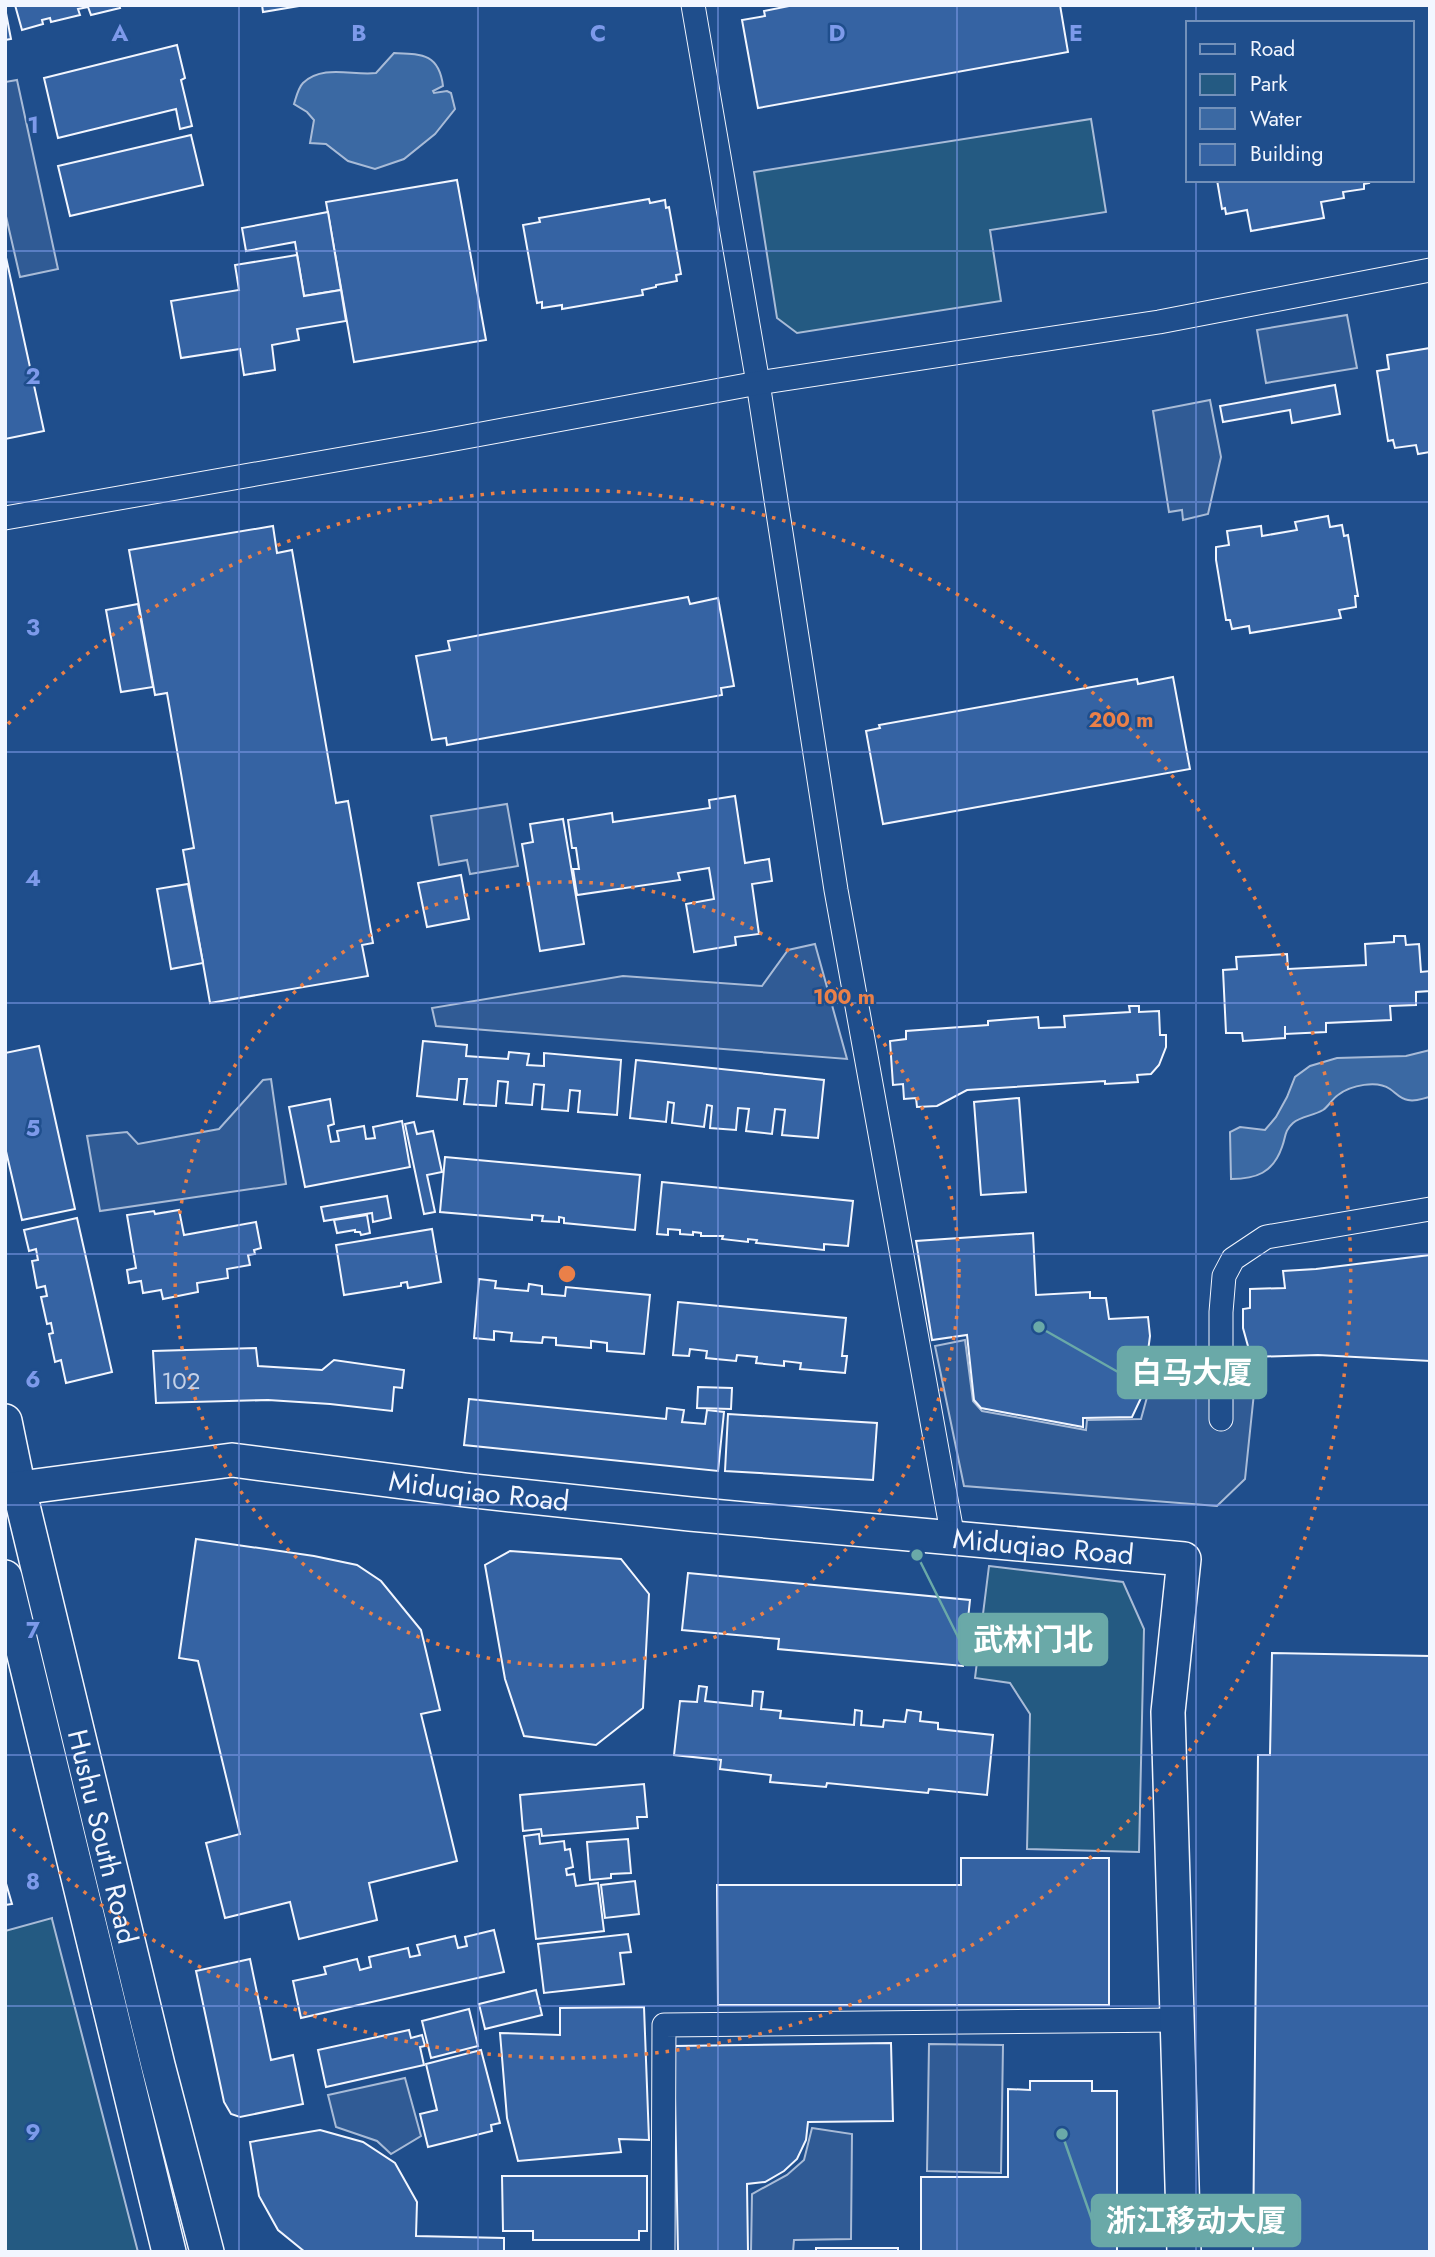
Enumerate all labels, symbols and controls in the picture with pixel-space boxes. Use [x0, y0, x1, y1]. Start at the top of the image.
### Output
text: A [111, 16, 129, 50]
text: B [351, 16, 367, 50]
text: C [590, 16, 606, 50]
text: D [829, 16, 846, 50]
text: E [1069, 16, 1083, 50]
legend [1186, 21, 1414, 182]
text: Road [1250, 34, 1295, 64]
text: Park [1250, 69, 1288, 99]
text: Water [1250, 104, 1303, 134]
text: 1 [27, 108, 39, 142]
text: Building [1250, 139, 1323, 169]
text: 2 [25, 359, 41, 393]
text: 3 [26, 610, 40, 644]
text: 200 m [1088, 705, 1154, 735]
text: 4 [25, 861, 41, 895]
text: 100 m [813, 982, 875, 1012]
text: 5 [26, 1111, 40, 1145]
centre of rings [555, 1262, 579, 1286]
callout: 白马大厦 [1118, 1347, 1266, 1398]
text: 白马大厦 [1132, 1351, 1252, 1394]
text: 6 [25, 1362, 41, 1396]
house number: 102 [162, 1363, 200, 1398]
street label: Miduqiao Road [386, 1460, 571, 1522]
street label: Miduqiao Road [951, 1518, 1136, 1575]
text: 7 [26, 1613, 40, 1647]
callout: 武林门北 [959, 1614, 1107, 1665]
text: 武林门北 [973, 1618, 1093, 1661]
street label: Hushu South Road [57, 1725, 149, 1948]
text: 8 [26, 1864, 40, 1898]
text: 9 [25, 2115, 41, 2149]
callout: 浙江移动大厦 [1092, 2195, 1300, 2246]
text: 浙江移动大厦 [1106, 2199, 1286, 2242]

